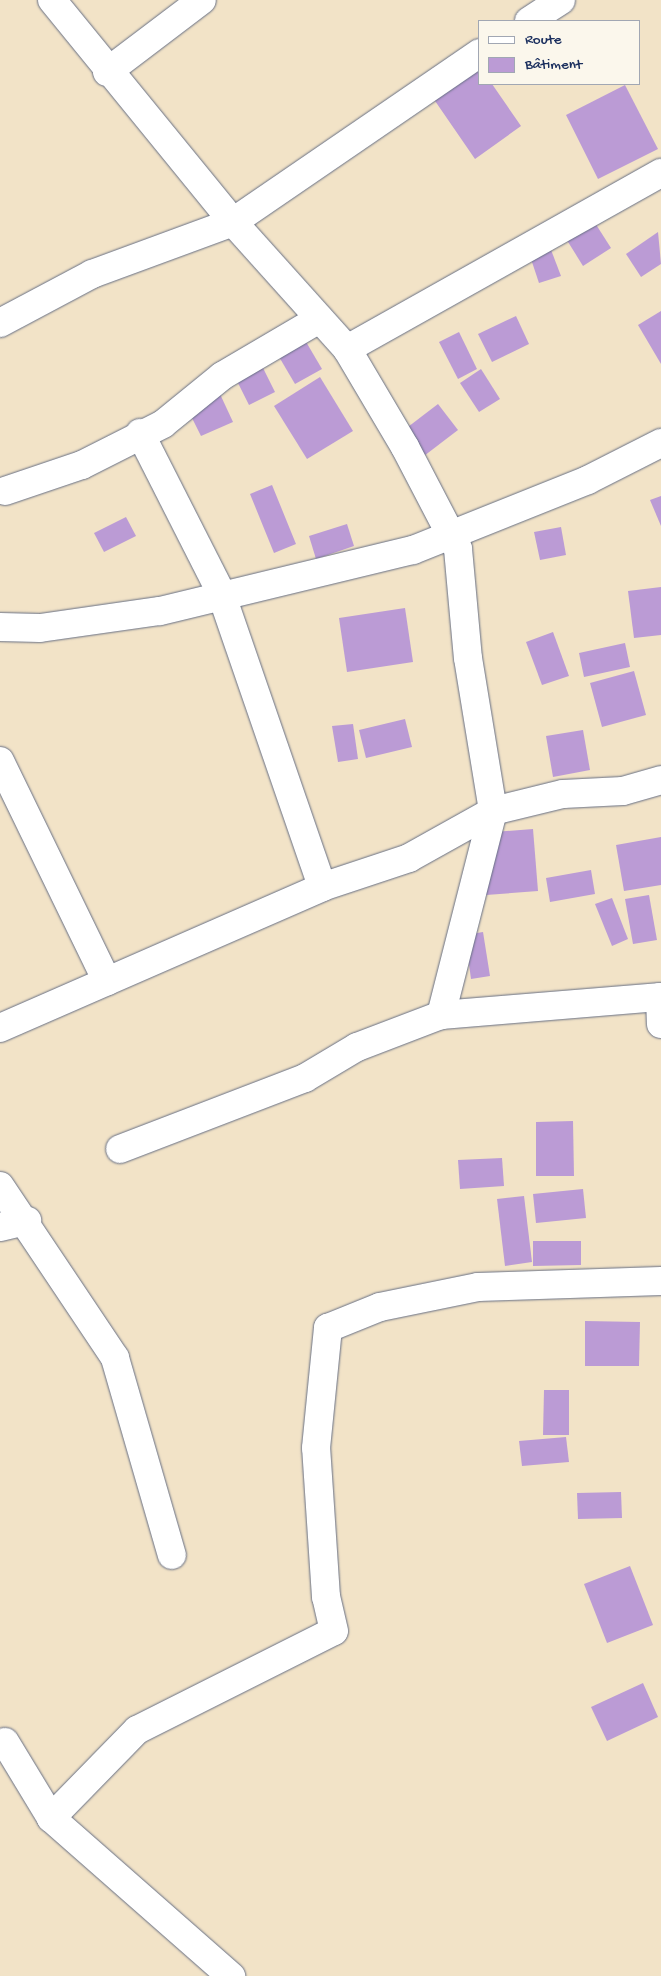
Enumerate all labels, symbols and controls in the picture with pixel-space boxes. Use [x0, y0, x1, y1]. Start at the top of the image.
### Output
legend [478, 20, 641, 85]
text: Route [525, 31, 562, 49]
text: Bâtiment [525, 56, 582, 74]

